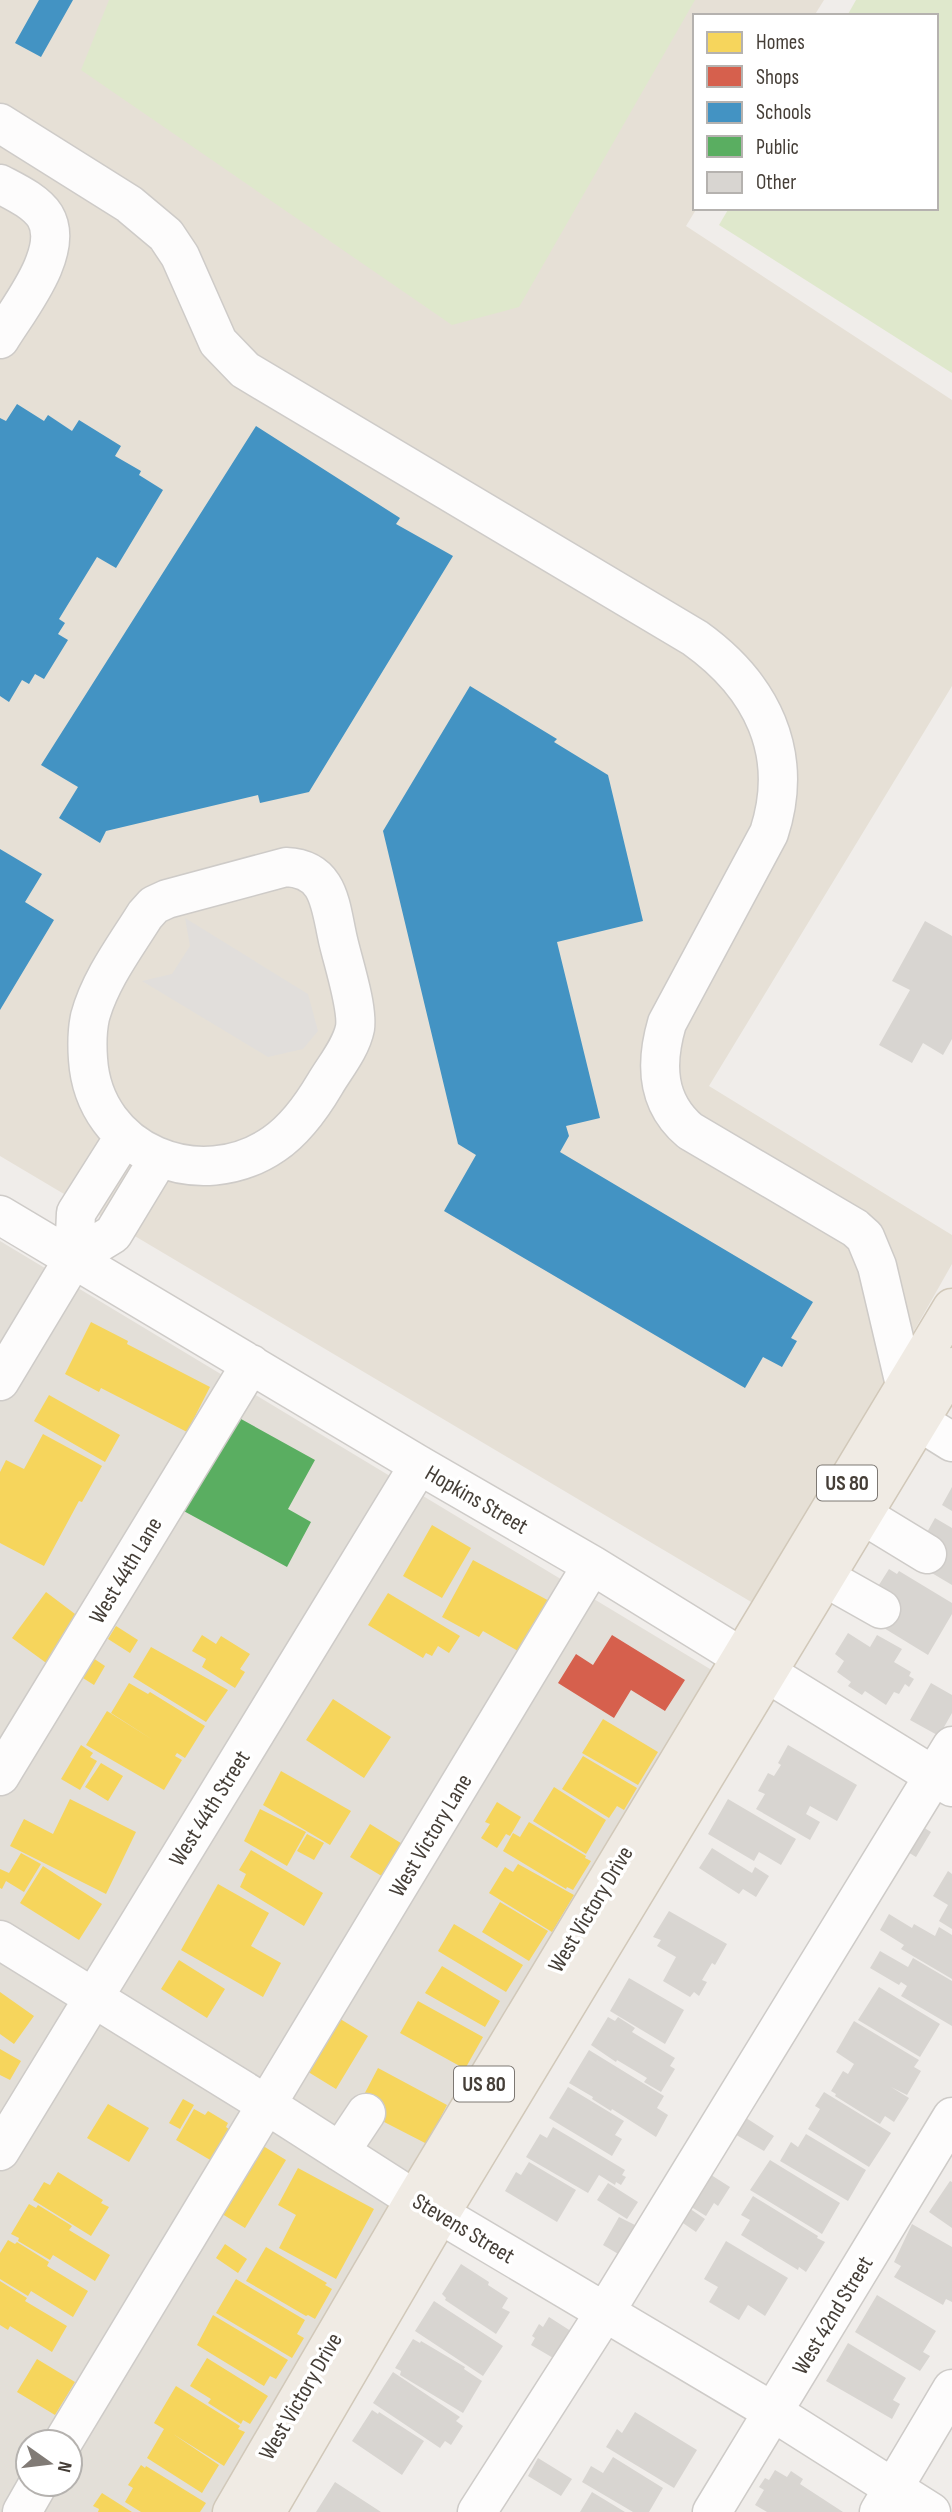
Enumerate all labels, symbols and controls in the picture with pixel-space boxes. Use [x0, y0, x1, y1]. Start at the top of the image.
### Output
legend [693, 14, 938, 210]
text: Homes [756, 30, 805, 55]
text: Shops [756, 65, 799, 90]
text: Schools [756, 100, 811, 125]
text: Public [756, 135, 799, 160]
text: Other [756, 170, 796, 195]
street label: Hopkins Street [420, 1459, 533, 1541]
road number: US 80 [817, 1466, 877, 1500]
street label: West 44th Lane [83, 1512, 169, 1629]
street label: West 44th Street [163, 1746, 256, 1872]
street label: West Victory Lane [383, 1769, 479, 1902]
street label: West Victory Drive [542, 1841, 640, 1978]
road number: US 80 [454, 2066, 514, 2102]
street label: Stevens Street [407, 2187, 520, 2270]
street label: West 42nd Street [786, 2251, 879, 2380]
street label: West Victory Drive [253, 2328, 349, 2465]
north arrow [14, 2428, 84, 2498]
text: N [52, 2459, 76, 2474]

